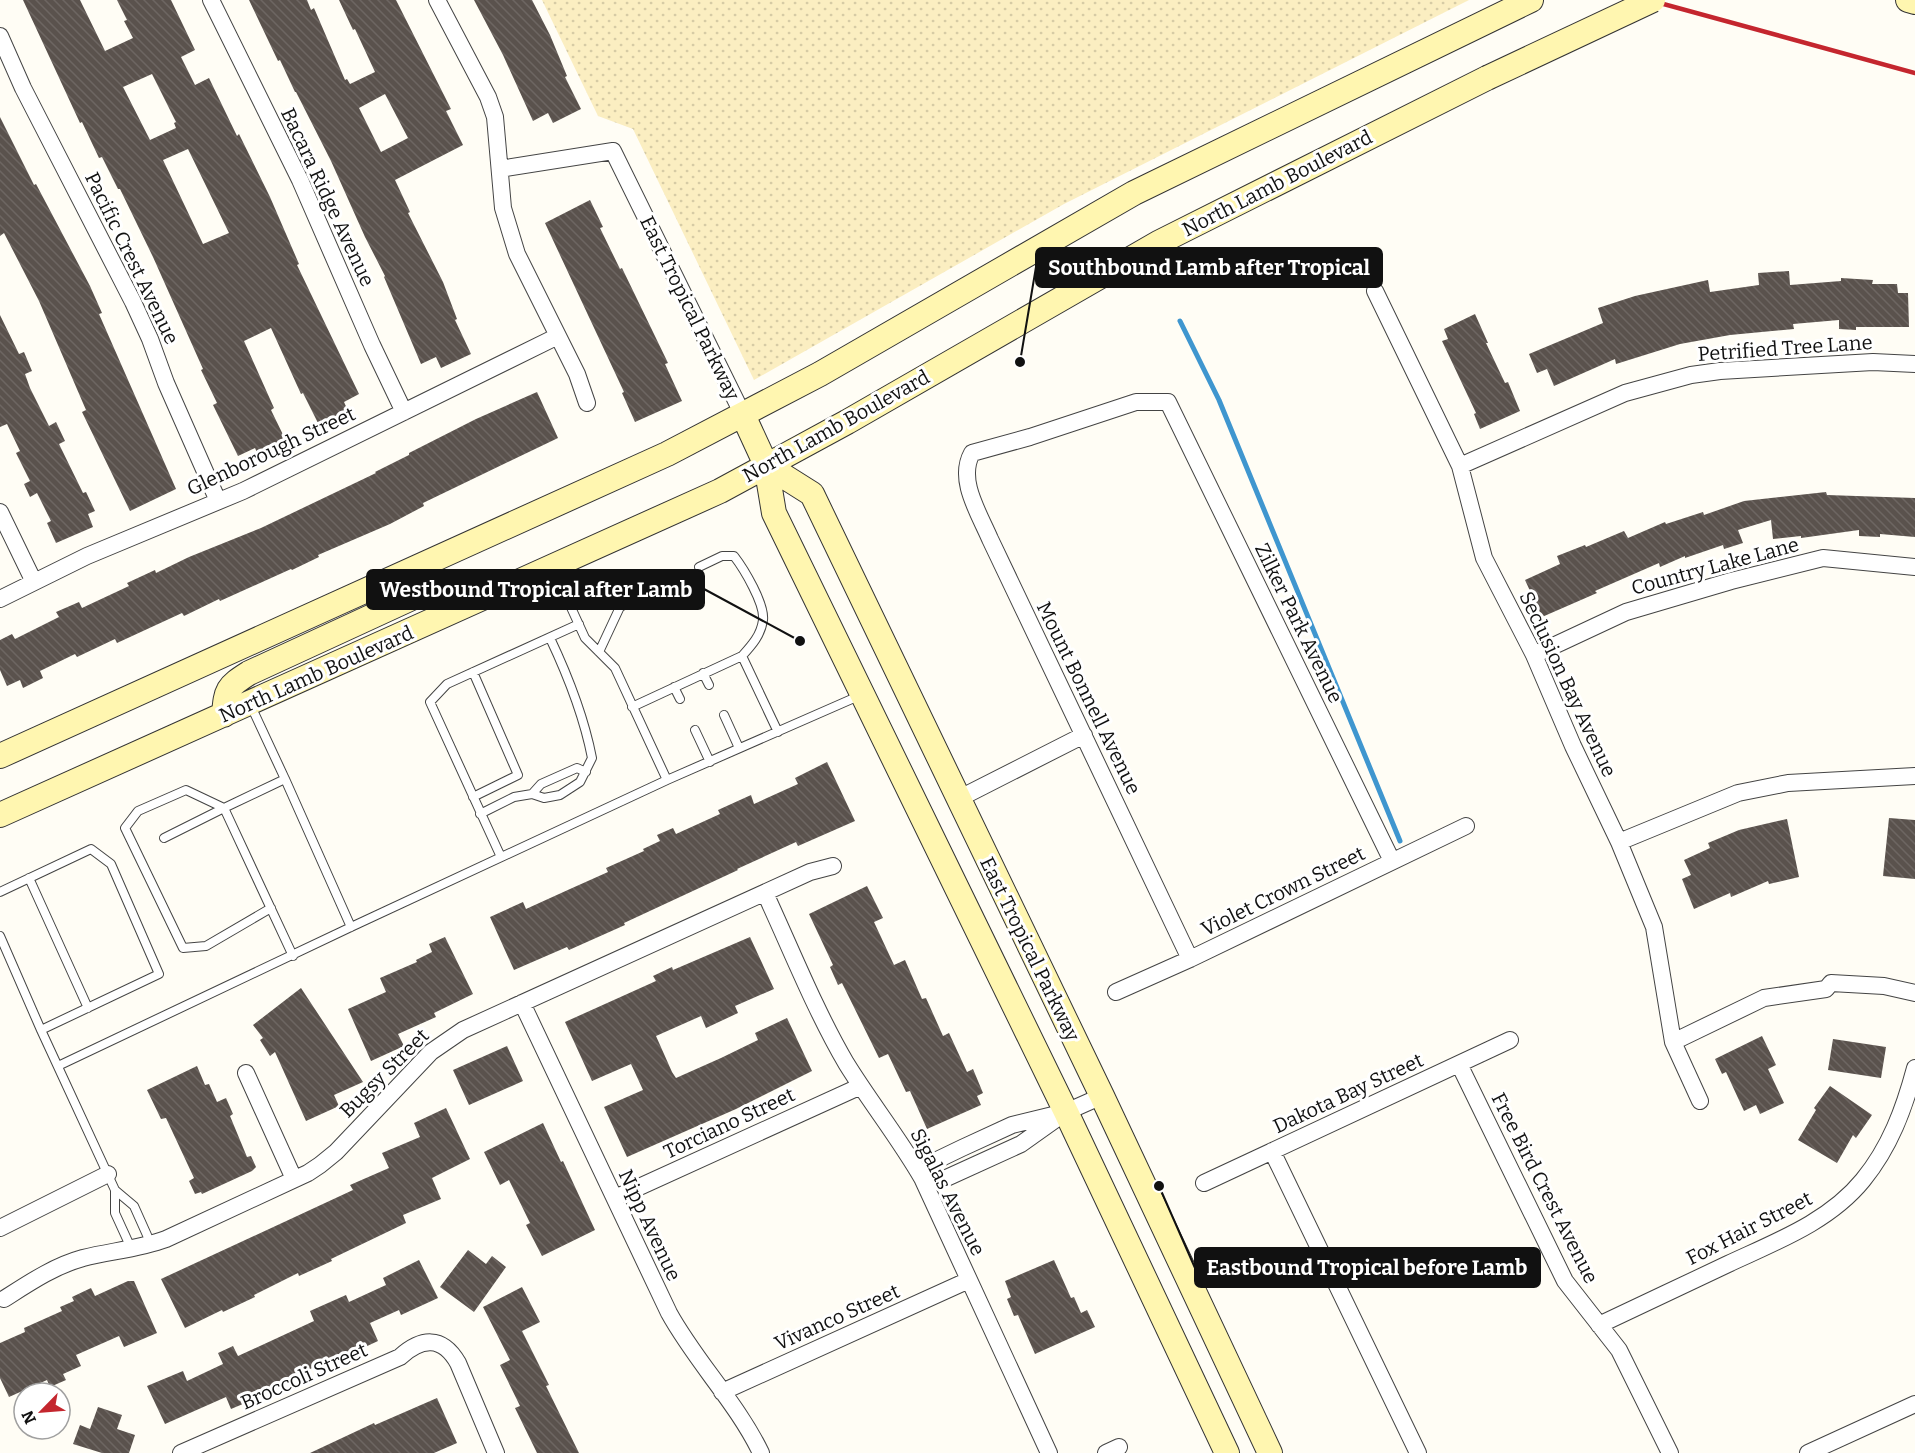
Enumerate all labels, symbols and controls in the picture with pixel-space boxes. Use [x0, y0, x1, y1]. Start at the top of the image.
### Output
street label: Bacara Ridge Avenue [276, 104, 380, 290]
street label: North Lamb Boulevard [1178, 125, 1376, 241]
street label: Pacific Crest Avenue [80, 168, 184, 348]
street label: East Tropical Parkway [635, 212, 745, 404]
callout: Southbound Lamb after Tropical [1036, 248, 1382, 287]
text: Southbound Lamb after Tropical [1048, 255, 1371, 281]
street label: Petrified Tree Lane [1697, 330, 1873, 366]
street label: North Lamb Boulevard [738, 365, 934, 487]
street label: Glenborough Street [183, 401, 359, 501]
street label: Country Lake Lane [1629, 532, 1801, 600]
street label: Zilker Park Avenue [1250, 539, 1348, 707]
callout: Westbound Tropical after Lamb [367, 570, 704, 609]
text: Westbound Tropical after Lamb [380, 577, 692, 603]
street label: Seclusion Bay Avenue [1514, 587, 1622, 781]
street label: Mount Bonnell Avenue [1032, 598, 1146, 798]
street label: North Lamb Boulevard [215, 620, 417, 728]
street label: Violet Crown Street [1197, 841, 1369, 941]
street label: East Tropical Parkway [975, 853, 1085, 1045]
street label: Bugsy Street [334, 1023, 434, 1123]
street label: Dakota Bay Street [1269, 1048, 1427, 1138]
street label: Torciano Street [660, 1082, 798, 1164]
street label: Free Bird Crest Avenue [1487, 1089, 1603, 1287]
street label: Sigalas Avenue [906, 1124, 990, 1260]
street label: Nipp Avenue [614, 1166, 686, 1284]
street label: Fox Hair Street [1682, 1186, 1816, 1270]
callout: Eastbound Tropical before Lamb [1195, 1248, 1540, 1287]
text: Eastbound Tropical before Lamb [1206, 1255, 1528, 1281]
street label: Vivanco Street [771, 1279, 903, 1355]
street label: Broccoli Street [237, 1337, 371, 1415]
north arrow [12, 1381, 72, 1441]
text: N [18, 1408, 40, 1427]

